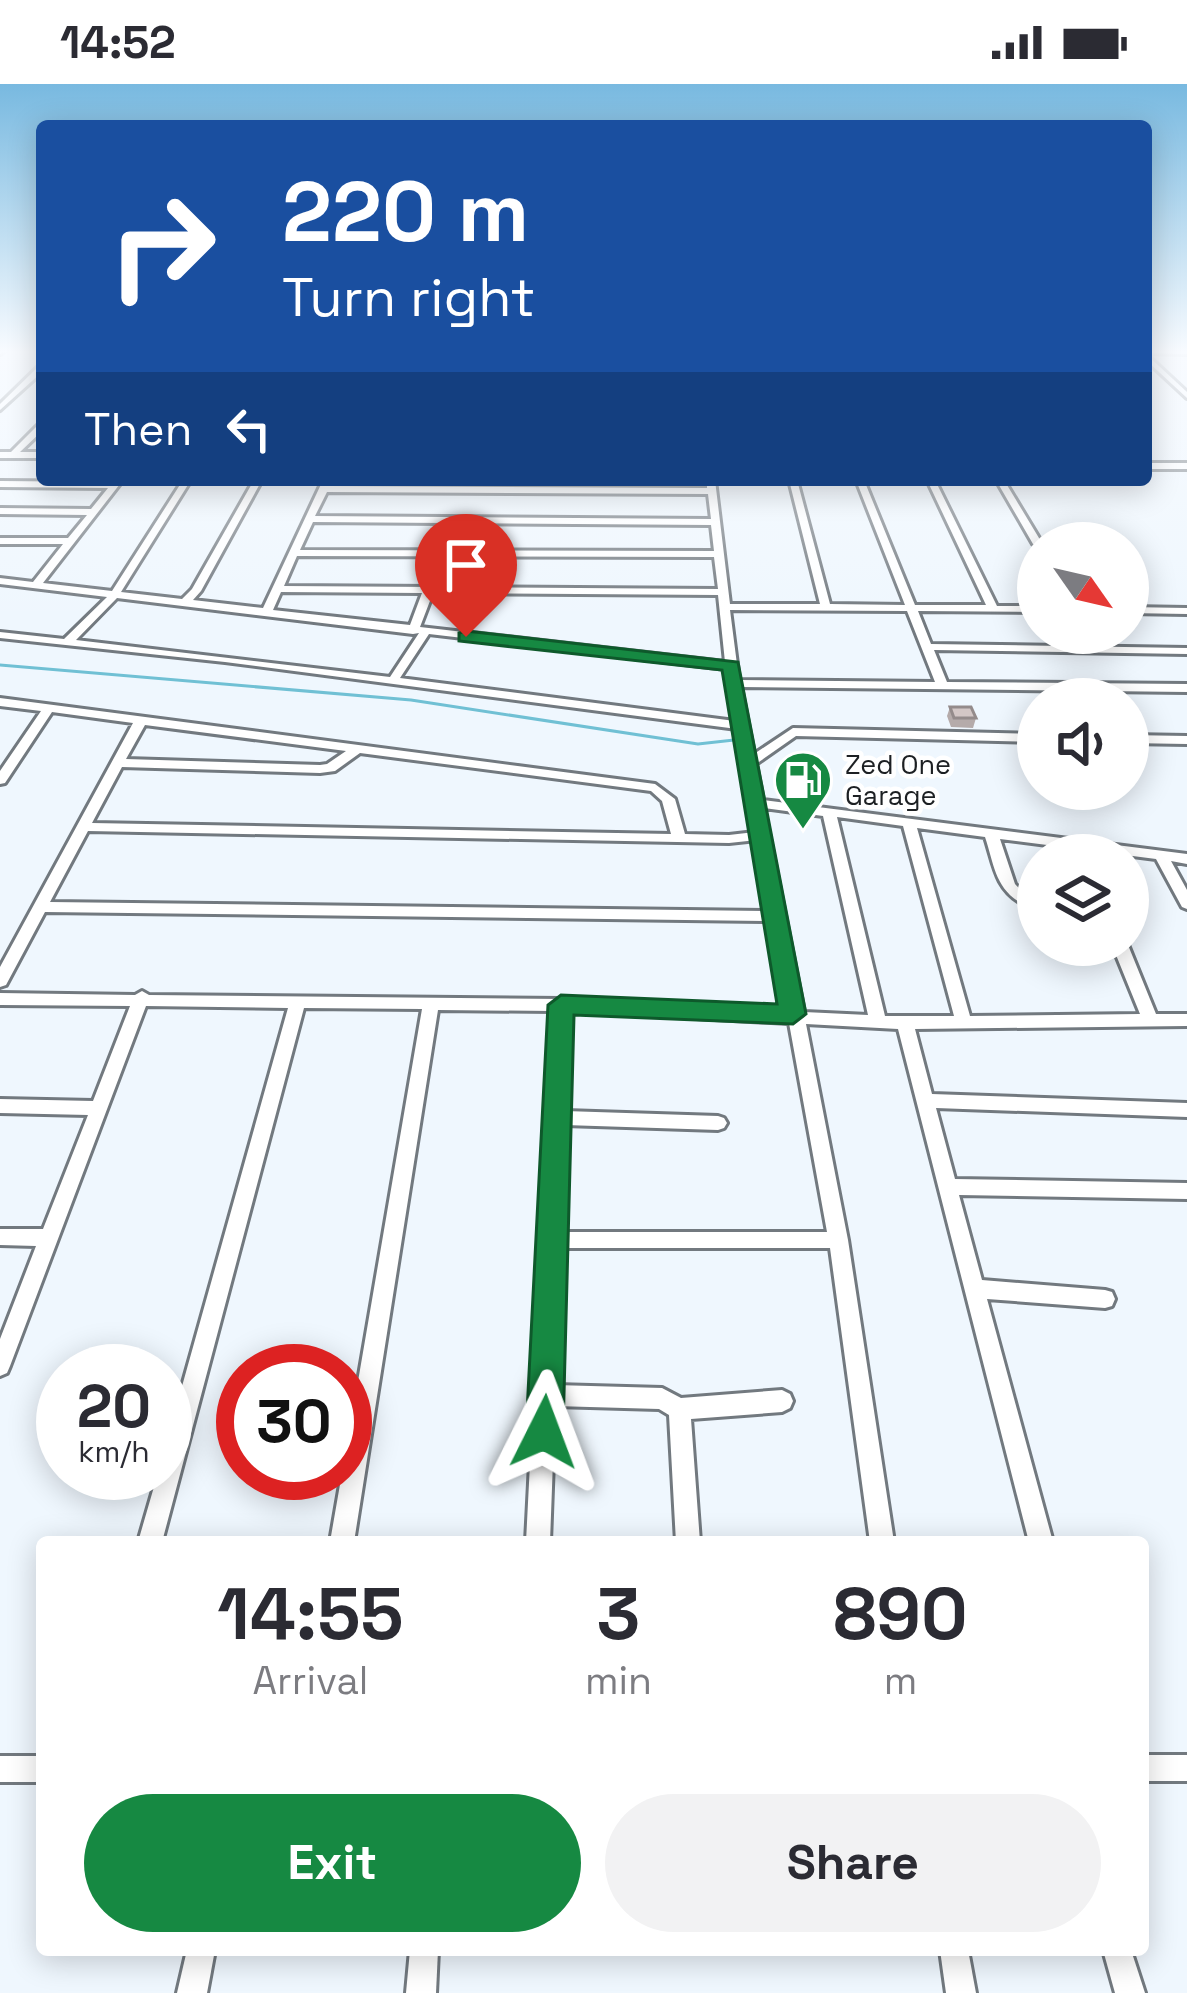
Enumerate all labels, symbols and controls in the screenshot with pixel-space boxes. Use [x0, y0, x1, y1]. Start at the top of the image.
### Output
text: 14:52 [60, 14, 176, 71]
text: 220 m [282, 158, 529, 266]
icon: right [84, 168, 240, 324]
text: Turn right [282, 263, 535, 332]
icon: left [216, 396, 282, 462]
text: Then [84, 401, 192, 458]
pin [415, 514, 517, 637]
north arrow [1017, 522, 1149, 654]
map controls [1017, 522, 1149, 966]
icon: arrive [433, 532, 499, 598]
button: sound [1017, 678, 1149, 810]
place label: Zed One Garage [845, 747, 951, 813]
fuel station icon: Zed One Garage [772, 749, 834, 831]
button: layers [1017, 834, 1149, 966]
speed limit sign: 30 [216, 1344, 372, 1500]
text: 20 [77, 1368, 151, 1445]
position arrow [481, 1369, 607, 1495]
text: km/h [78, 1432, 150, 1471]
text: 14:55 [217, 1568, 404, 1660]
text: 3 [597, 1568, 640, 1660]
text: 890 [833, 1568, 968, 1660]
text: Arrival [252, 1656, 368, 1705]
text: min [585, 1656, 652, 1705]
text: m [884, 1656, 917, 1705]
button: Exit [84, 1794, 581, 1932]
button: Share [605, 1794, 1101, 1932]

